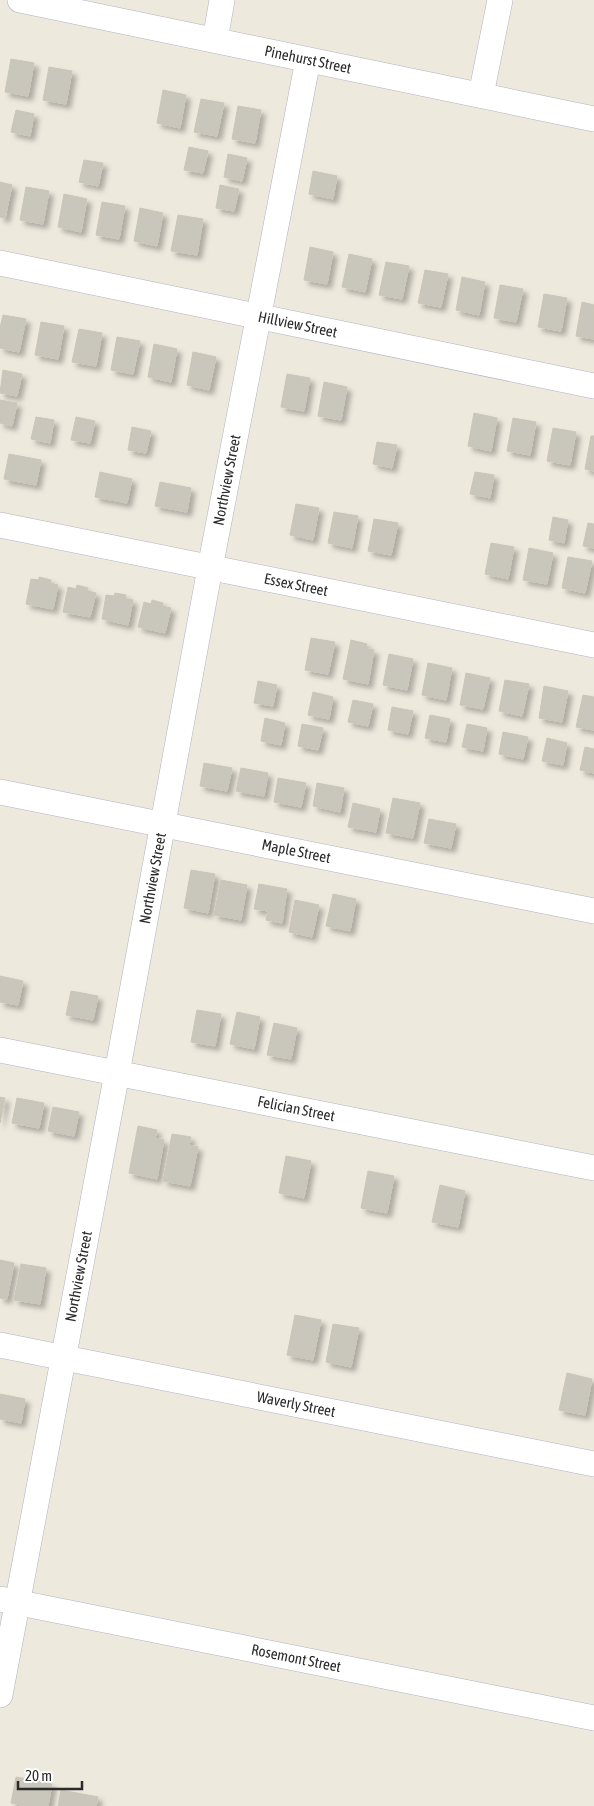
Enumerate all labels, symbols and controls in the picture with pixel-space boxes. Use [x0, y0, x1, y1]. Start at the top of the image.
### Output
street label: Pinehurst Street [263, 42, 353, 76]
street label: Hillview Street [257, 308, 339, 341]
street label: Northview Street [209, 433, 244, 527]
street label: Essex Street [263, 570, 330, 599]
street label: Northview Street [136, 831, 169, 925]
street label: Maple Street [260, 836, 332, 866]
street label: Felician Street [256, 1092, 336, 1124]
street label: Northview Street [61, 1229, 95, 1323]
street label: Waverly Street [255, 1388, 337, 1420]
street label: Rosemont Street [250, 1641, 343, 1675]
scale bar [18, 1758, 81, 1790]
text: 20 m [25, 1767, 52, 1784]

